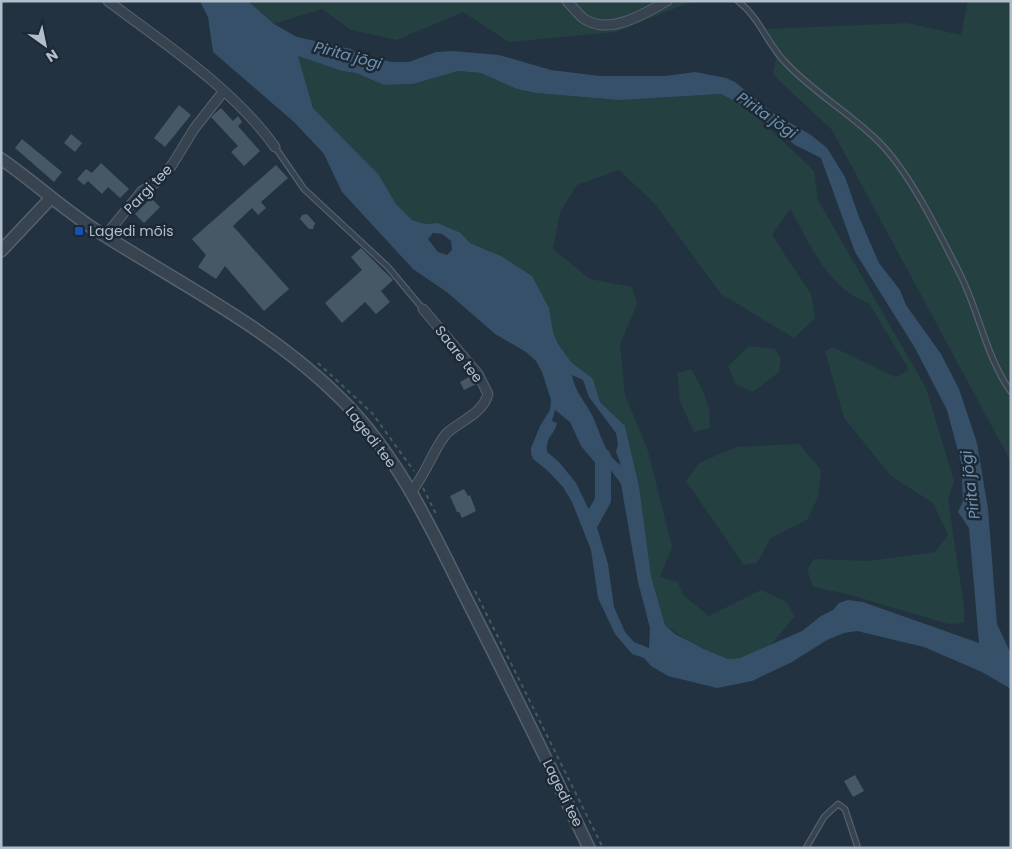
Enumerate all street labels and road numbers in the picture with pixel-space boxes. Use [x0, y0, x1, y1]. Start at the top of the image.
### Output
street label: Pargi tee [119, 160, 177, 218]
street label: Saare tee [430, 321, 488, 387]
street label: Lagedi tee [341, 402, 401, 472]
street label: Lagedi tee [538, 756, 588, 830]

